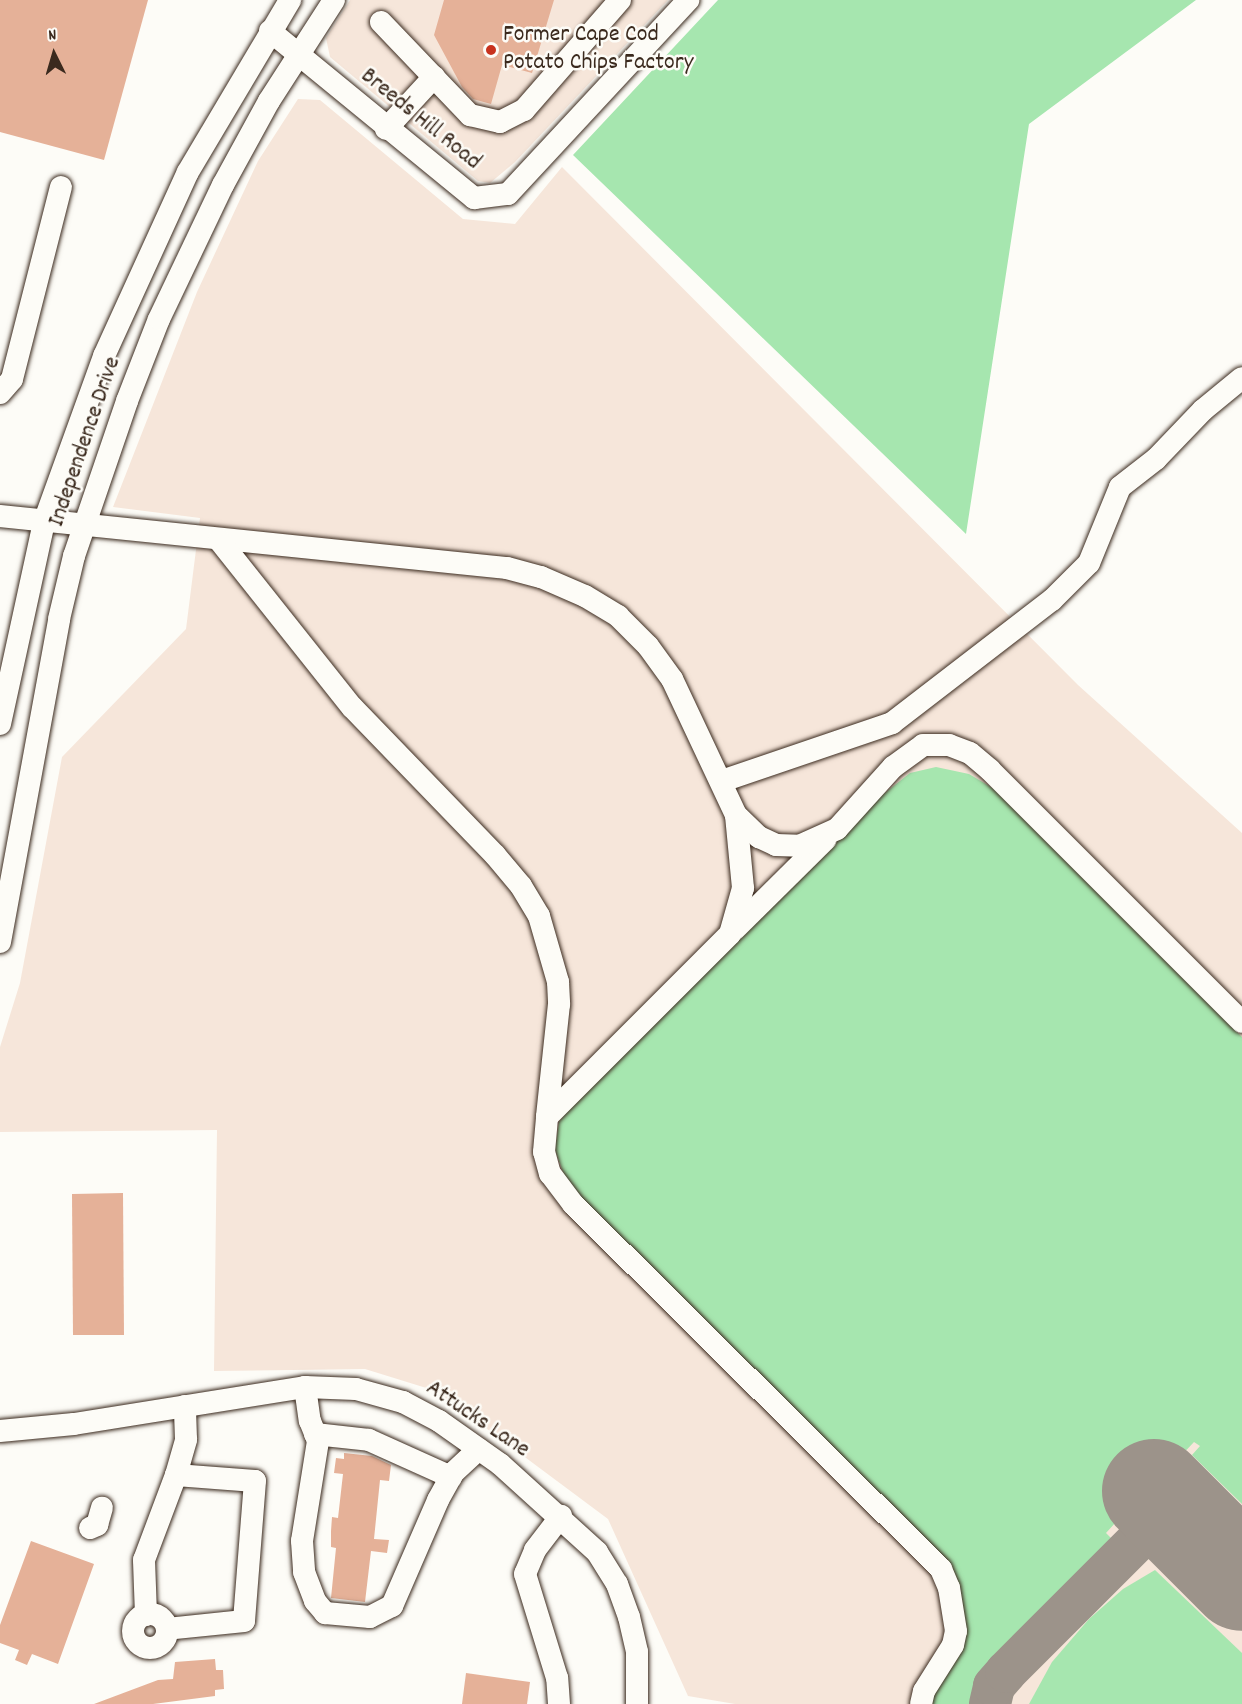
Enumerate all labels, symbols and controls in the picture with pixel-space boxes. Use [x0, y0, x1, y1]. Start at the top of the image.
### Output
place label: Former Cape Cod Potato Chips Factory [503, 22, 693, 78]
north arrow [24, 24, 84, 84]
text: N [47, 24, 57, 47]
marker: Former Cape Cod Potato Chips Factory [484, 43, 498, 57]
street label: Breeds Hill Road [354, 63, 486, 177]
street label: Independence Drive [43, 353, 129, 531]
street label: Attucks Lane [420, 1375, 534, 1465]

